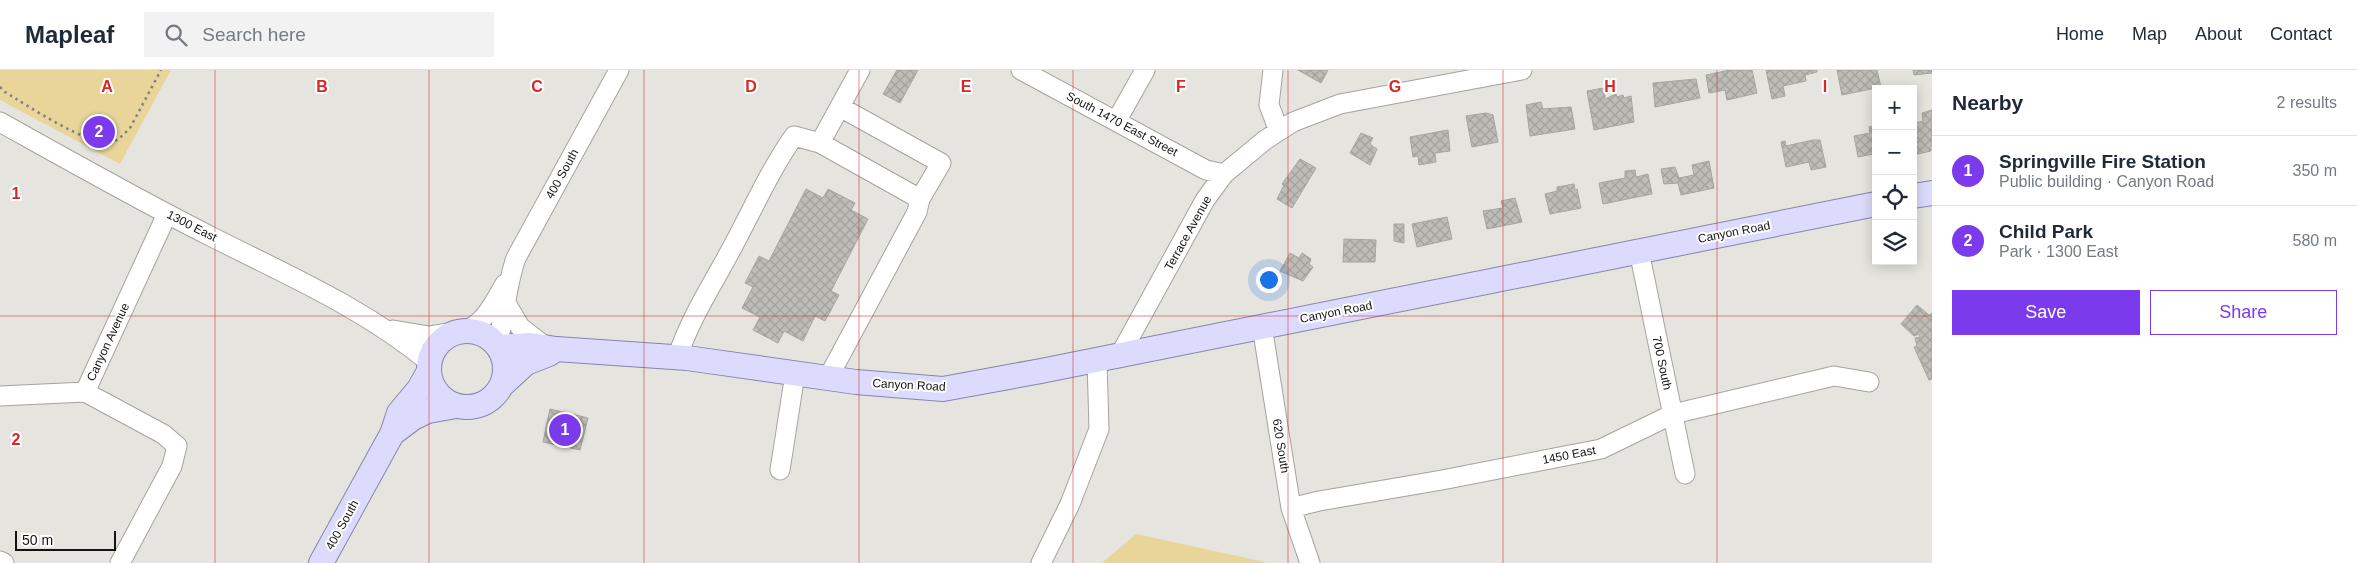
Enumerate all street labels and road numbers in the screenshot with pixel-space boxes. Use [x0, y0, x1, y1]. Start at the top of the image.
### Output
street label: South 1470 East Street [1064, 89, 1181, 160]
street label: 400 South [543, 147, 581, 201]
street label: Terrace Avenue [1162, 193, 1214, 273]
street label: 1300 East [165, 207, 220, 245]
street label: Canyon Road [1697, 218, 1771, 246]
street label: Canyon Road [1299, 298, 1373, 326]
street label: Canyon Avenue [84, 300, 132, 383]
street label: 700 South [1649, 335, 1675, 391]
street label: Canyon Road [872, 376, 946, 394]
street label: 620 South [1270, 418, 1292, 474]
street label: 1450 East [1541, 443, 1598, 467]
street label: 400 South [323, 498, 361, 552]

